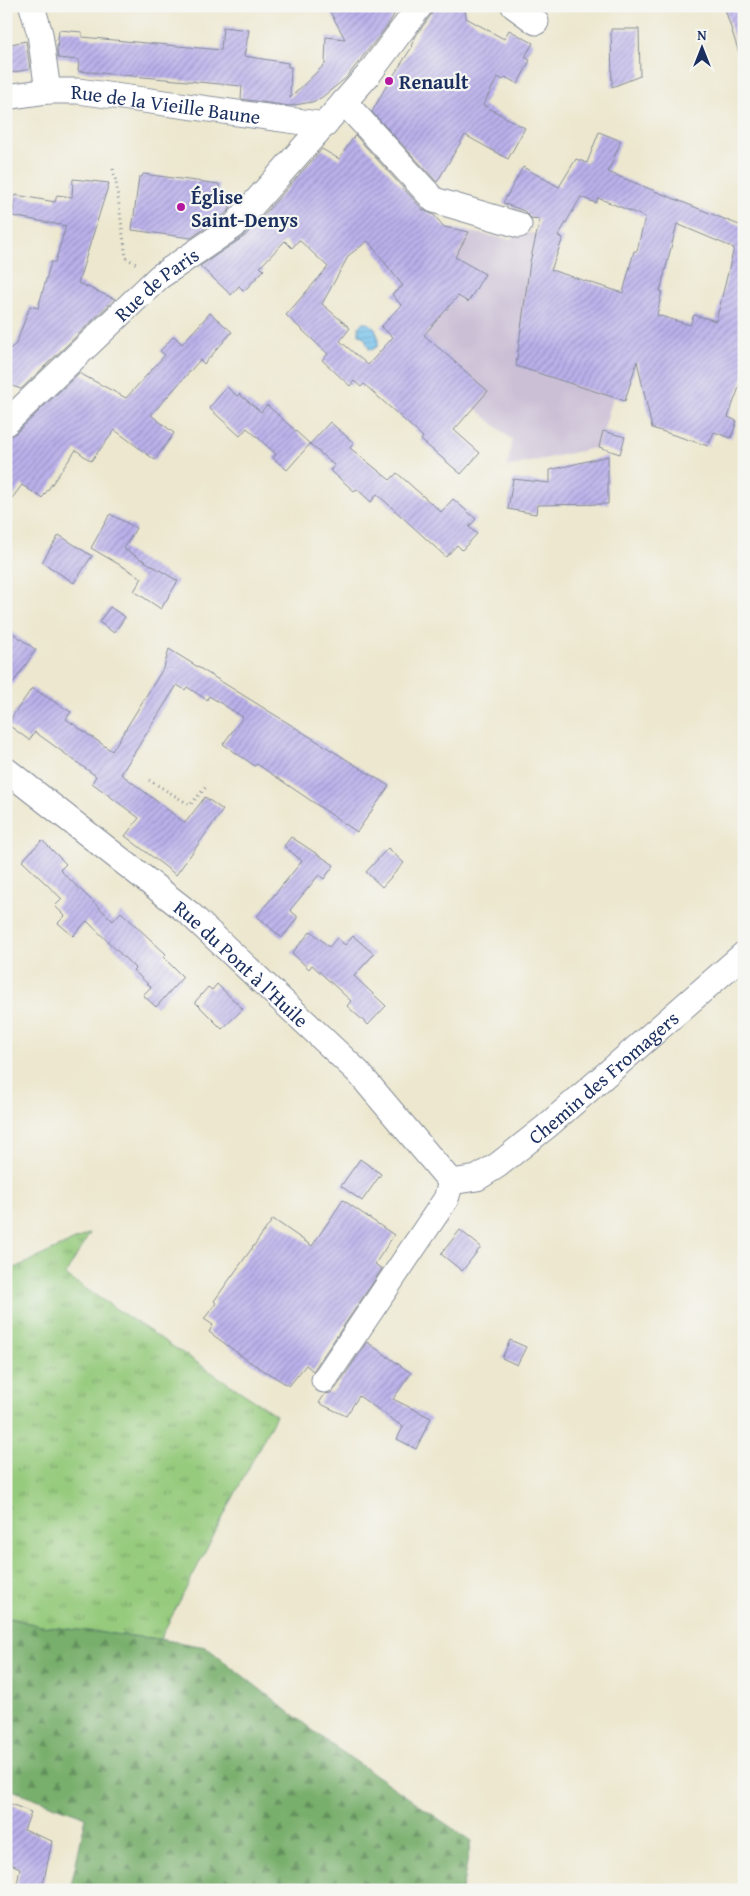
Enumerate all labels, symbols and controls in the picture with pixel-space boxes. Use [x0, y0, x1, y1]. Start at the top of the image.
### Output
north arrow [678, 22, 728, 72]
text: N [697, 25, 707, 45]
place label: Renault [399, 67, 469, 96]
marker: Renault [383, 75, 395, 87]
street label: Rue de la Vieille Baune [71, 77, 262, 130]
place label: Église Saint-Denys [191, 182, 298, 234]
marker: Église Saint-Denys [175, 201, 187, 213]
street label: Rue de Paris [107, 240, 204, 327]
street label: Rue du Pont à l'Huile [168, 893, 316, 1033]
street label: Chemin des Fromagers [522, 1003, 684, 1150]

